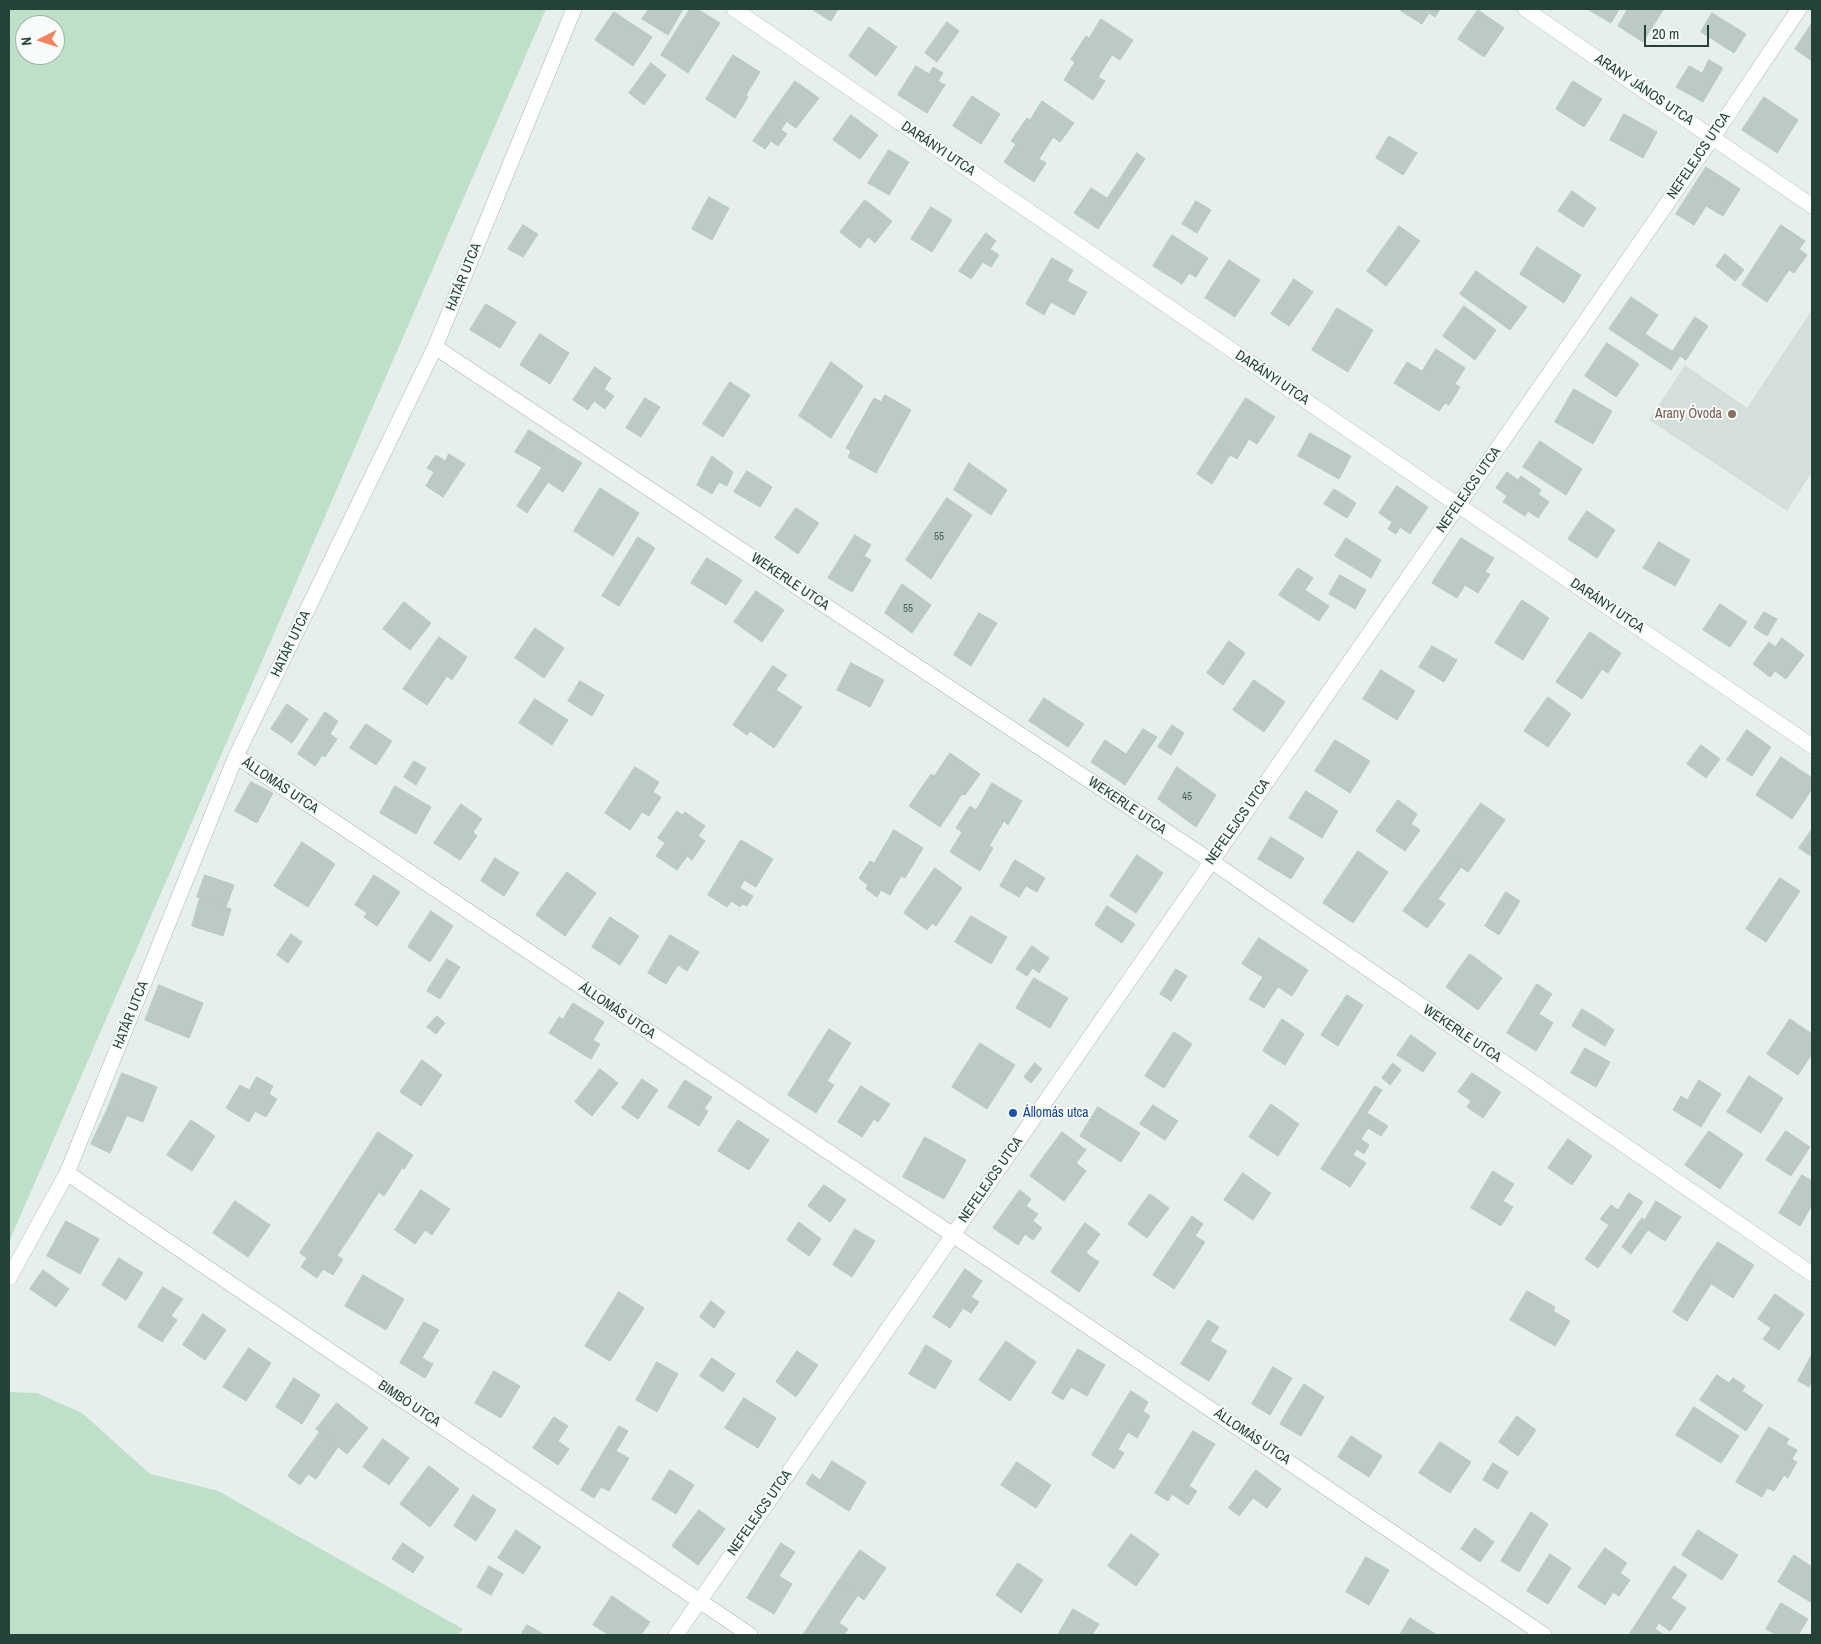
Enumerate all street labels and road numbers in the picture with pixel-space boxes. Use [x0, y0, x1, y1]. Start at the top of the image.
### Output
street label: ARANY JÁNOS UTCA [1591, 51, 1697, 129]
street label: NEFELEJCS UTCA [1664, 110, 1734, 202]
street label: DARÁNYI UTCA [898, 118, 978, 180]
street label: HATÁR UTCA [443, 241, 485, 313]
street label: DARÁNYI UTCA [1232, 347, 1312, 409]
street label: NEFELEJCS UTCA [1433, 444, 1505, 536]
street label: WEKERLE UTCA [748, 550, 832, 614]
street label: DARÁNYI UTCA [1567, 575, 1647, 637]
street label: HATÁR UTCA [268, 608, 314, 680]
street label: ÁLLOMÁS UTCA [239, 754, 321, 818]
street label: WEKERLE UTCA [1085, 774, 1169, 838]
street label: NEFELEJCS UTCA [1202, 776, 1274, 868]
street label: HATÁR UTCA [110, 979, 152, 1051]
street label: ÁLLOMÁS UTCA [576, 979, 658, 1043]
street label: WEKERLE UTCA [1420, 1002, 1504, 1066]
street label: NEFELEJCS UTCA [955, 1134, 1027, 1226]
street label: BIMBÓ UTCA [375, 1377, 443, 1431]
street label: ÁLLOMÁS UTCA [1211, 1405, 1293, 1469]
street label: NEFELEJCS UTCA [724, 1467, 796, 1559]

